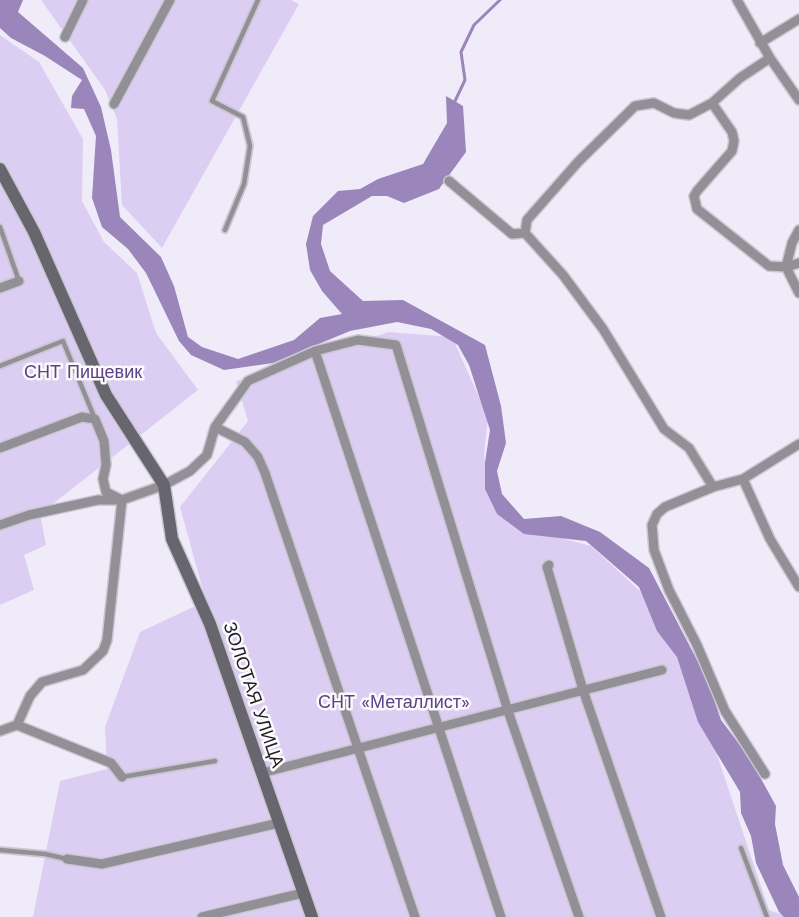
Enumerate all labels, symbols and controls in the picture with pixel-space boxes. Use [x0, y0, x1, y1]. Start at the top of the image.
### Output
park label: СНТ Пищевик [24, 362, 142, 384]
street label: ЗОЛОТАЯ УЛИЦА [218, 619, 288, 771]
park label: СНТ «Металлист» [318, 692, 470, 714]

